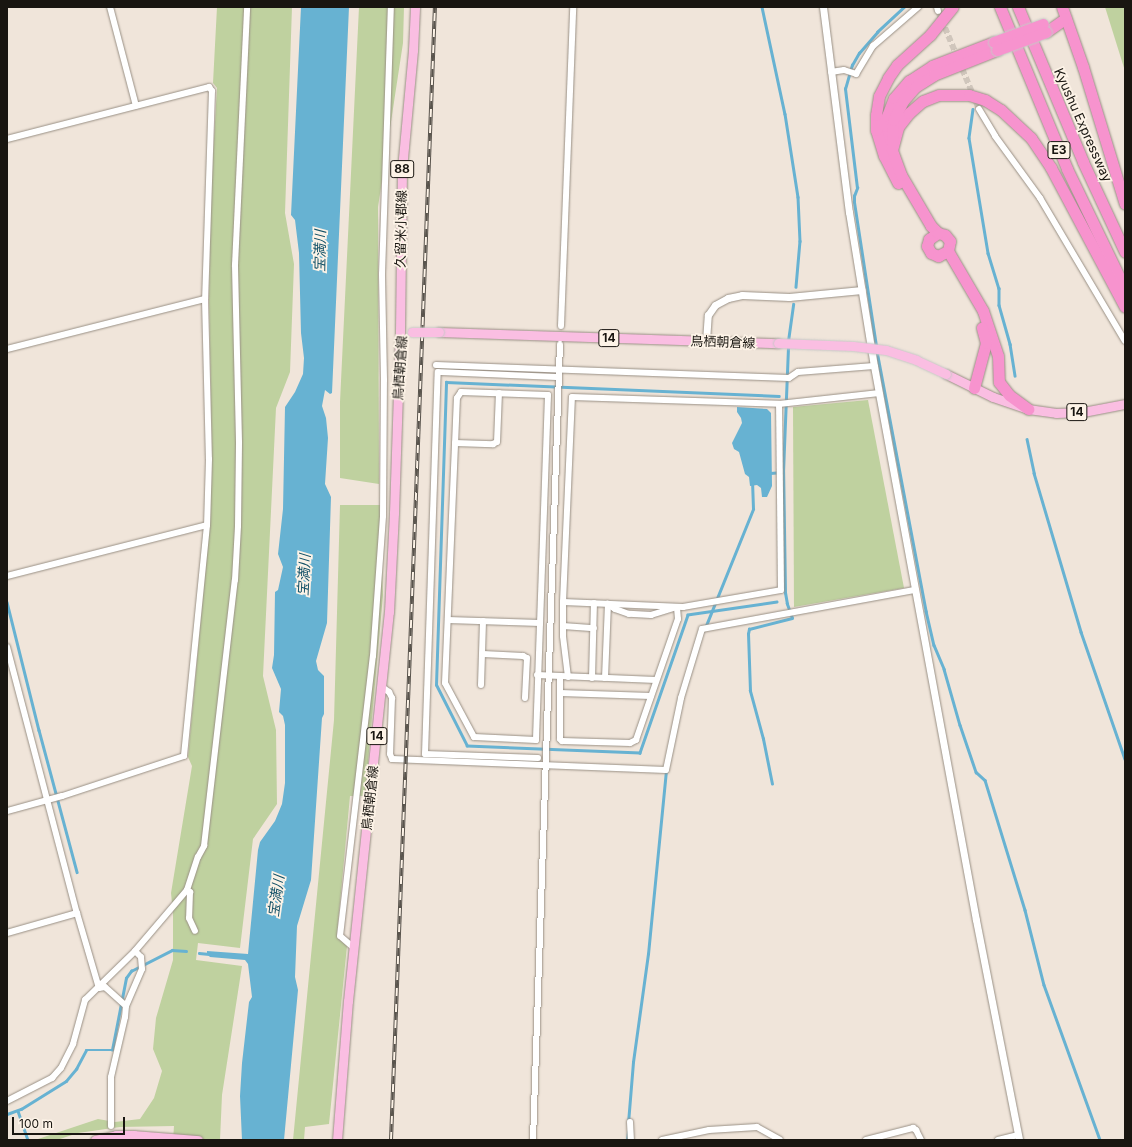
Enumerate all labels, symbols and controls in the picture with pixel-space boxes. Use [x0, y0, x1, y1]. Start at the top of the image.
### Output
street label: Kyushu Expressway [1051, 66, 1115, 184]
road number: E3 [1047, 140, 1071, 160]
road number: 88 [390, 159, 414, 179]
street label: 久留米小郡線 [393, 190, 409, 268]
water label: 宝満川 [311, 230, 329, 272]
road number: 14 [598, 328, 620, 348]
street label: 鳥栖朝倉線 [690, 333, 756, 351]
street label: 鳥栖朝倉線 [390, 335, 410, 401]
road number: 14 [1066, 402, 1088, 422]
water label: 宝満川 [295, 554, 313, 596]
road number: 14 [366, 726, 388, 746]
street label: 鳥栖朝倉線 [359, 765, 381, 831]
water label: 宝満川 [265, 874, 287, 918]
scale bar [14, 1109, 127, 1135]
text: 100 m [19, 1116, 53, 1131]

